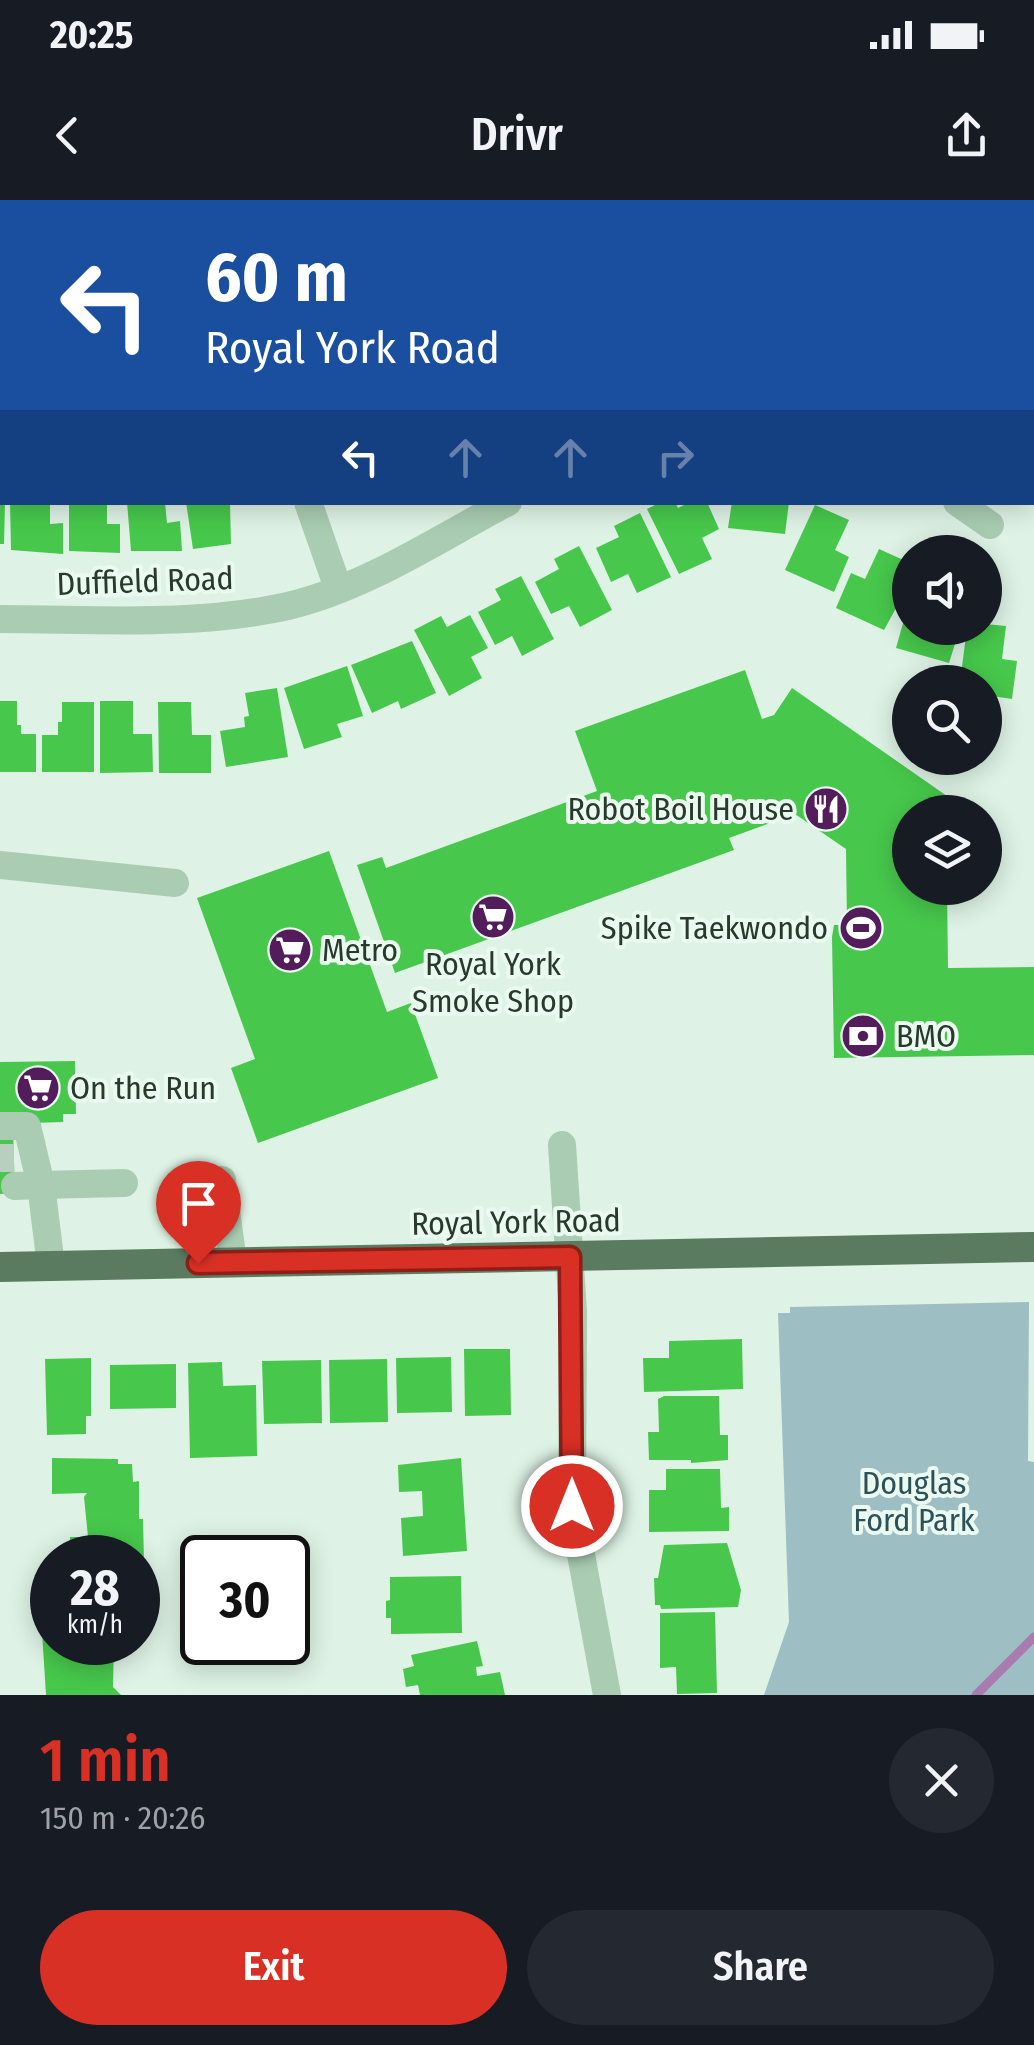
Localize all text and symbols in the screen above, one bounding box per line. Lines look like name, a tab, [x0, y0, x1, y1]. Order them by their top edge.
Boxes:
text: 20:25	[50, 12, 133, 58]
icon: back	[40, 108, 95, 163]
text: Drivr	[471, 108, 563, 162]
icon: share	[939, 108, 994, 163]
text: 60 m	[205, 236, 348, 320]
icon: left	[40, 240, 170, 370]
text: Royal York Road	[205, 321, 500, 375]
icon: left	[333, 430, 388, 485]
icon: ahead	[438, 430, 493, 485]
icon: ahead	[543, 430, 598, 485]
icon: right	[648, 430, 703, 485]
map controls	[892, 535, 1002, 905]
button: sound	[892, 535, 1002, 645]
street label: Duffield Road	[56, 559, 234, 603]
button: search	[892, 665, 1002, 775]
restaurant icon: Robot Boil House	[803, 786, 849, 832]
place label: Robot Boil House	[568, 790, 794, 828]
button: layers	[892, 795, 1002, 905]
supermarket icon: Royal York Smoke Shop	[470, 894, 516, 940]
sports icon: Spike Taekwondo	[838, 905, 884, 951]
place label: Spike Taekwondo	[601, 909, 828, 947]
supermarket icon: Metro	[267, 927, 313, 973]
place label: Metro	[322, 931, 398, 969]
place label: Royal York Smoke Shop	[412, 945, 574, 1020]
bank icon: BMO	[840, 1013, 886, 1059]
place label: BMO	[896, 1017, 956, 1055]
supermarket icon: On the Run	[15, 1065, 61, 1111]
place label: On the Run	[70, 1069, 216, 1107]
pin	[156, 1161, 241, 1264]
icon: arrive	[171, 1176, 226, 1231]
street label: Royal York Road	[411, 1201, 621, 1243]
position arrow	[520, 1454, 624, 1558]
park label: Douglas Ford Park	[853, 1464, 975, 1539]
speed limit sign: 30	[180, 1535, 310, 1665]
text: 28	[70, 1558, 120, 1618]
text: km/h	[67, 1610, 123, 1640]
text: 1 min	[40, 1725, 171, 1797]
button: close	[889, 1728, 994, 1833]
text: 150 m · 20:26	[40, 1799, 205, 1837]
button: Exit	[40, 1910, 507, 2025]
button: Share	[527, 1910, 994, 2025]

